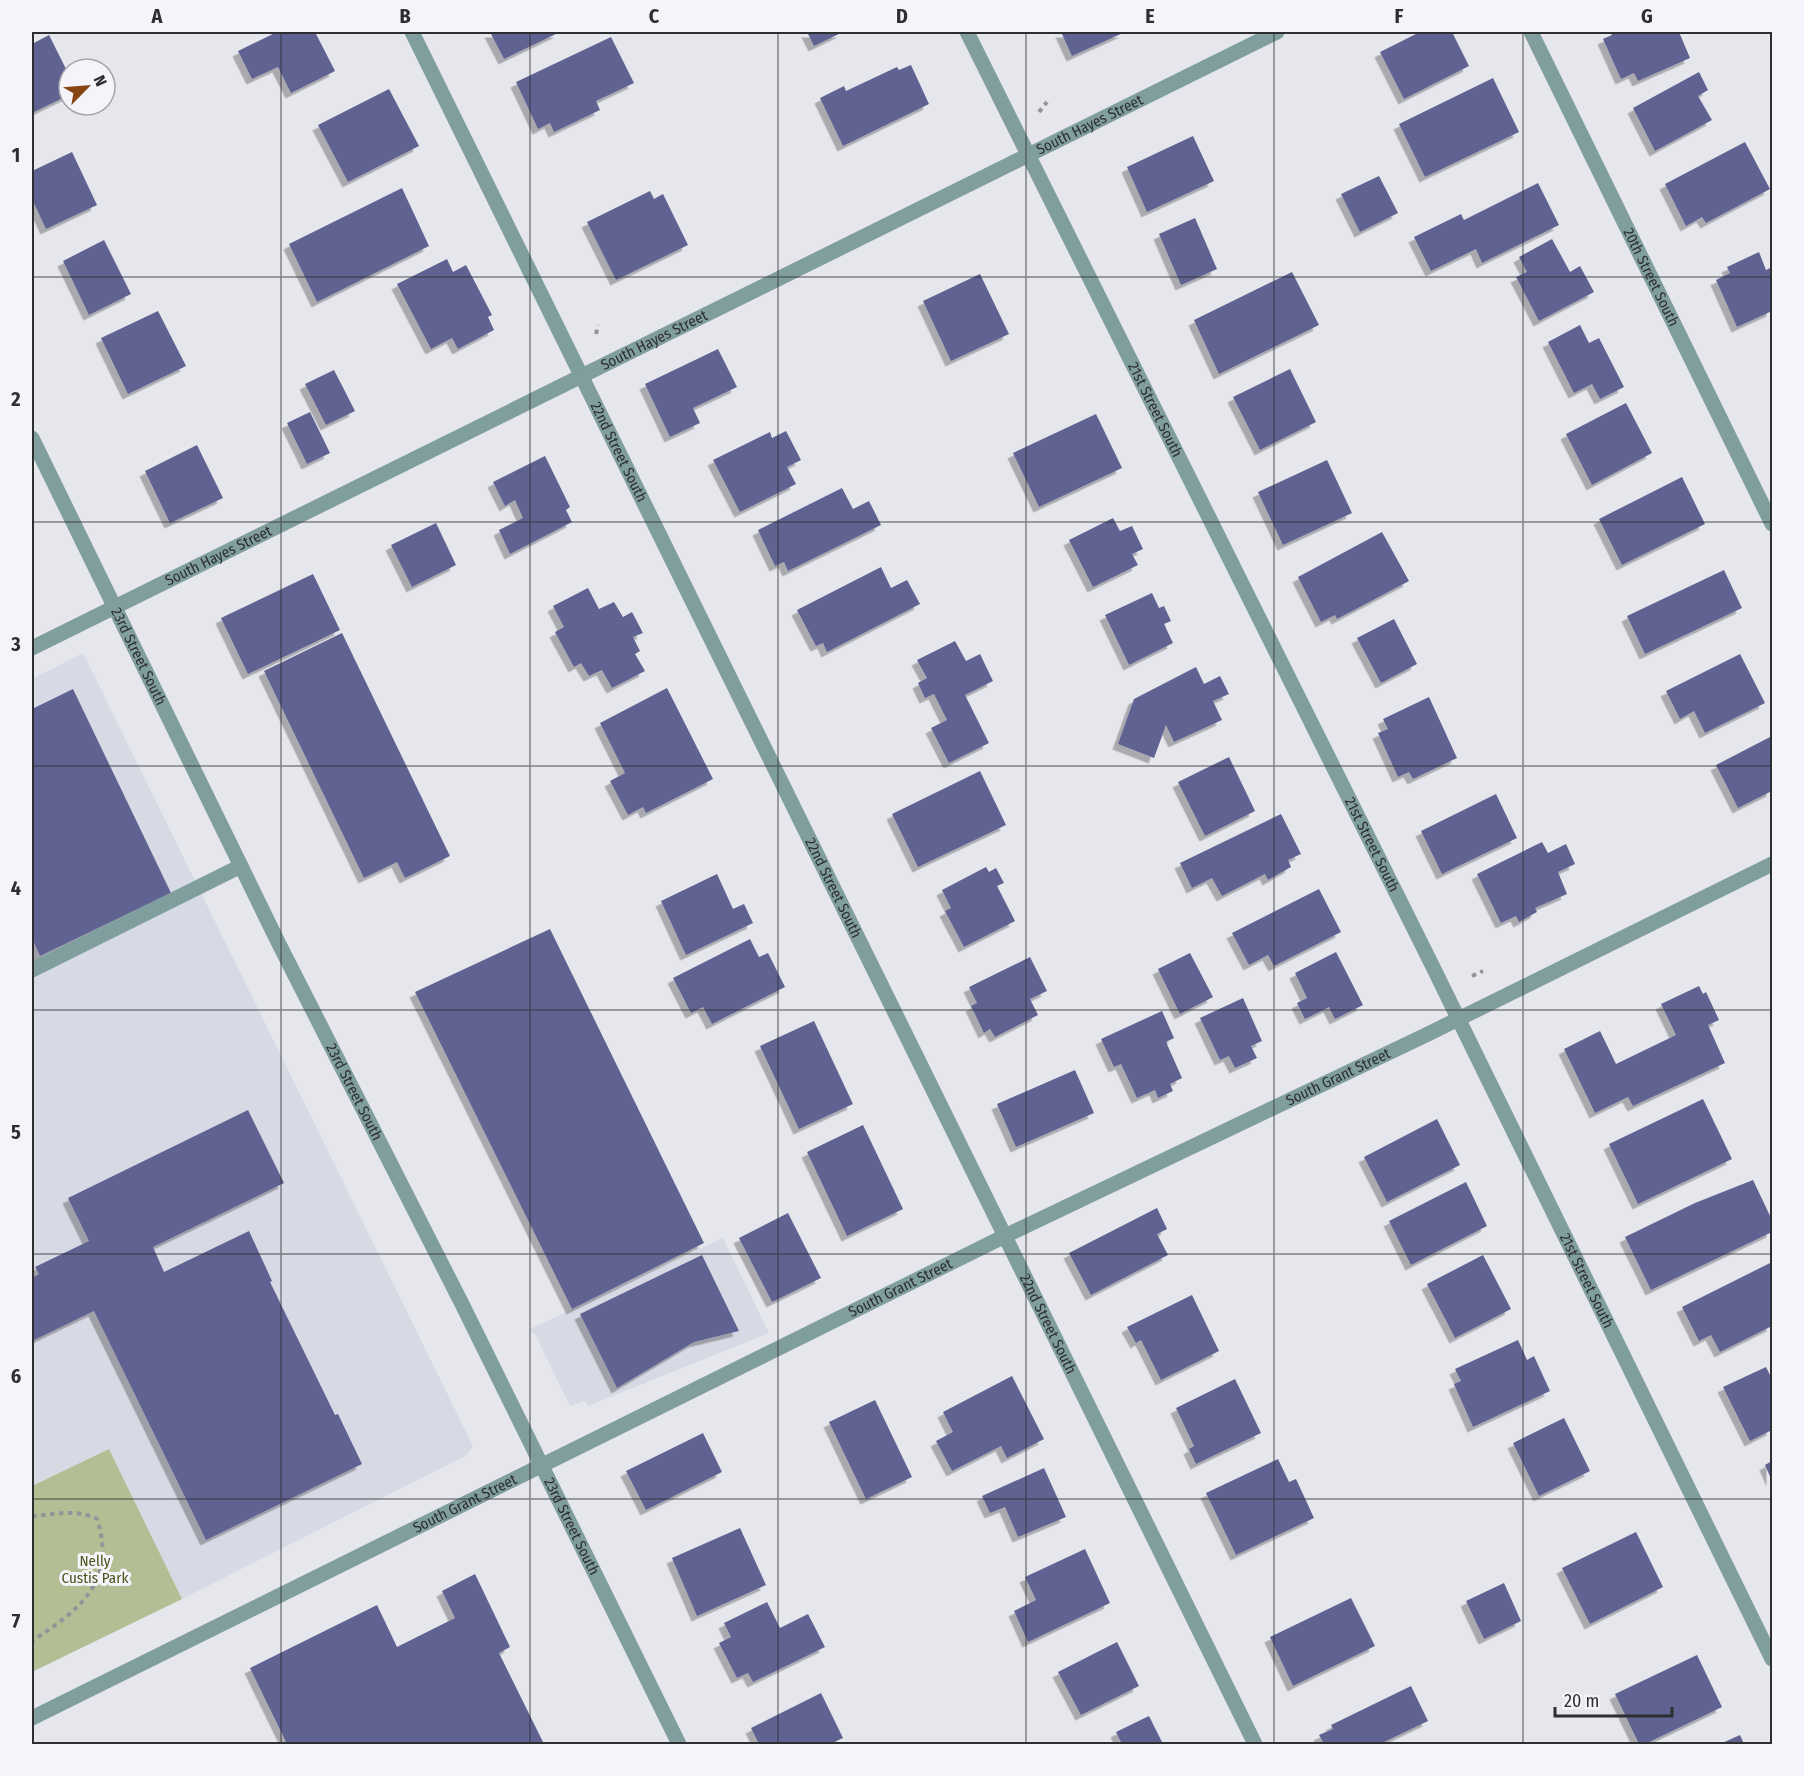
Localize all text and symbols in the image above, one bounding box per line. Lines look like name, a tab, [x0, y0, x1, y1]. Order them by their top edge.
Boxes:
text: A	[151, 4, 164, 28]
text: B	[399, 4, 411, 28]
text: C	[649, 4, 660, 28]
text: D	[896, 4, 908, 28]
text: E	[1145, 4, 1155, 28]
text: F	[1395, 4, 1404, 28]
text: G	[1641, 4, 1653, 28]
north arrow	[57, 57, 117, 117]
text: N	[90, 73, 111, 89]
street label: South Hayes Street	[1033, 91, 1146, 159]
text: 1	[12, 143, 20, 167]
street label: 20th Street South	[1619, 225, 1683, 329]
street label: South Hayes Street	[598, 306, 710, 374]
street label: 21st Street South	[1124, 359, 1186, 460]
text: 2	[10, 387, 21, 411]
street label: 22nd Street South	[587, 399, 651, 505]
street label: South Hayes Street	[162, 522, 275, 590]
street label: 23rd Street South	[107, 605, 170, 708]
text: 3	[10, 632, 21, 656]
street label: 21st Street South	[1341, 794, 1403, 895]
street label: 22nd Street South	[801, 835, 866, 941]
text: 4	[11, 876, 21, 900]
street label: 23rd Street South	[322, 1040, 386, 1143]
street label: South Grant Street	[1283, 1044, 1393, 1110]
text: 5	[11, 1120, 21, 1144]
street label: 21st Street South	[1556, 1230, 1618, 1331]
street label: South Grant Street	[845, 1255, 955, 1321]
street label: 22nd Street South	[1016, 1271, 1080, 1377]
text: 6	[11, 1364, 21, 1388]
street label: South Grant Street	[410, 1470, 520, 1537]
street label: 23rd Street South	[540, 1475, 603, 1578]
park label: Nelly Custis Park	[62, 1552, 128, 1587]
text: 7	[12, 1609, 21, 1633]
scale bar	[1555, 1680, 1672, 1718]
text: 20 m	[1564, 1690, 1599, 1712]

